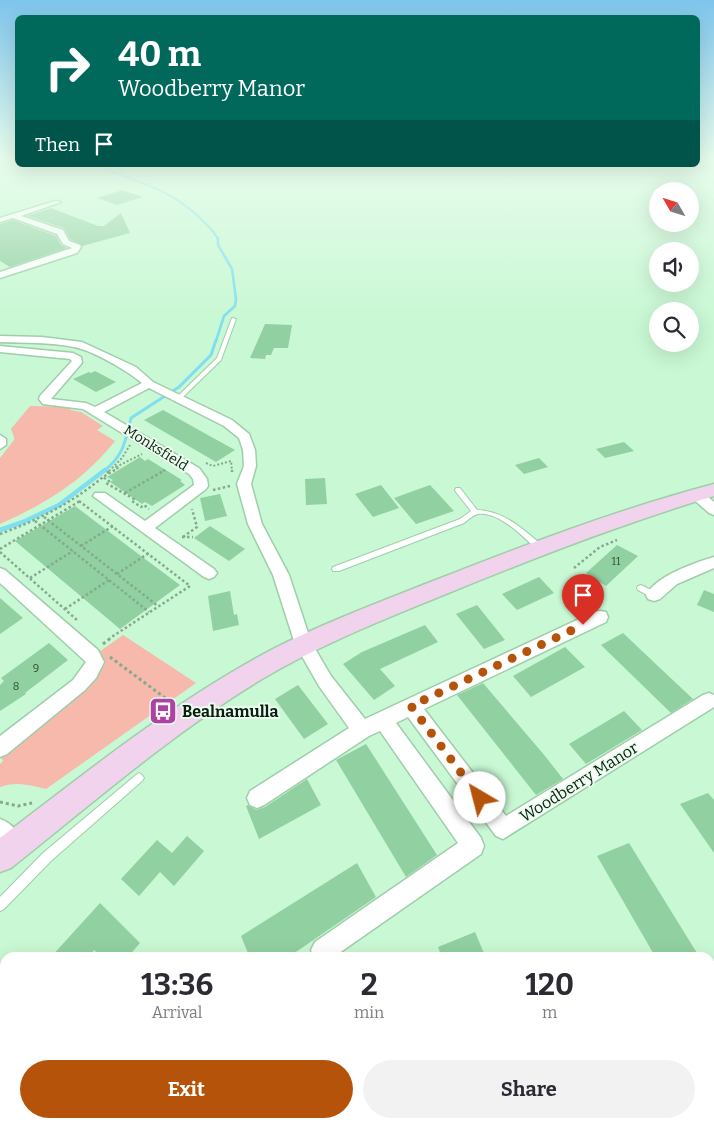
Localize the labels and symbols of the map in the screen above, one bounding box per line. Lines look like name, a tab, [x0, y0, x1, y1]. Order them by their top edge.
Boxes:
north arrow	[649, 182, 699, 232]
street label: Monksfield	[121, 422, 191, 474]
house number: 11	[612, 555, 621, 568]
pin	[562, 574, 604, 625]
house number: 9	[33, 662, 39, 675]
house number: 8	[13, 680, 19, 693]
bus stop icon: Bealnamulla	[148, 696, 178, 726]
place label: Bealnamulla	[182, 702, 278, 721]
street label: Woodberry Manor	[516, 738, 642, 826]
position arrow	[453, 771, 505, 823]

